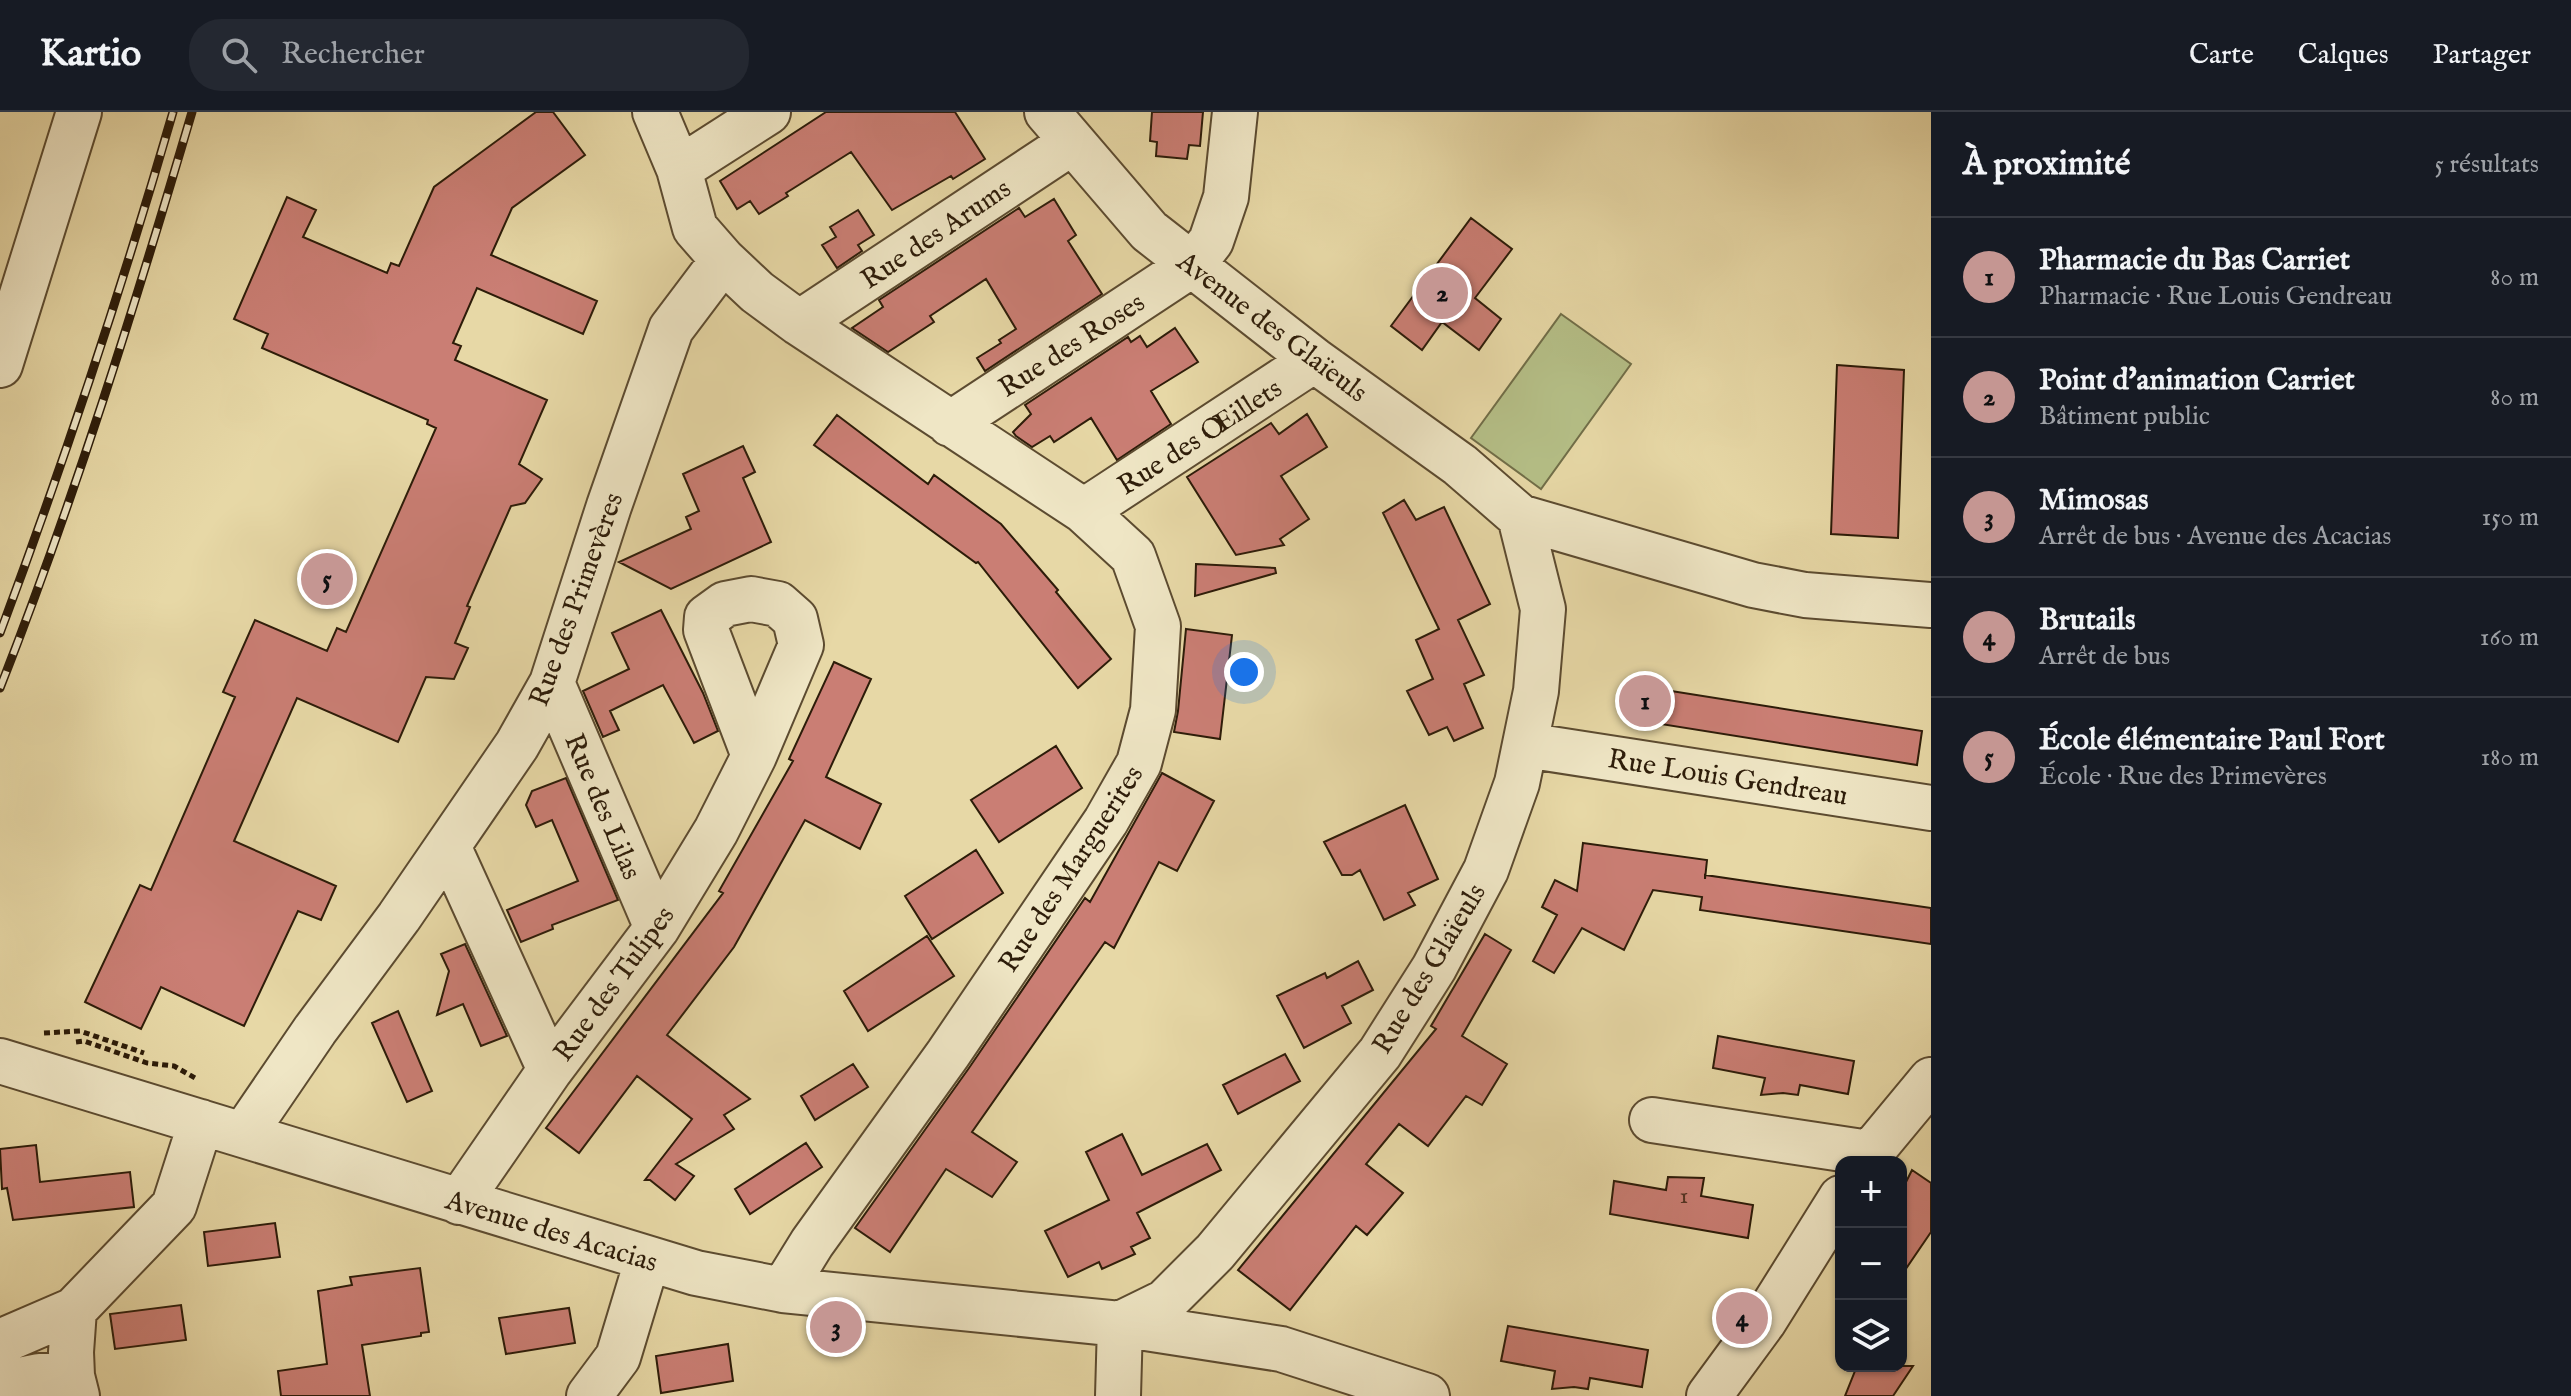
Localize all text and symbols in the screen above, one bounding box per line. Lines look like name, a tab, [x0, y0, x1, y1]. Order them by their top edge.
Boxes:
search box	[189, 19, 749, 91]
text: Kartio	[40, 31, 141, 79]
icon: search	[217, 33, 261, 77]
text: Rechercher	[281, 36, 425, 74]
text: Carte	[2189, 38, 2254, 73]
text: Calques	[2298, 38, 2389, 73]
text: Partager	[2433, 38, 2531, 73]
text: À proximité	[1963, 143, 2130, 186]
text: 5 résultats	[2434, 148, 2539, 181]
street label: Rue des Arums	[855, 172, 1018, 298]
text: Pharmacie du Bas Carriet	[2039, 242, 2350, 280]
street label: Avenue des Glaïeuls	[1168, 244, 1374, 411]
text: 1	[1984, 261, 1994, 294]
text: 80 m	[2490, 261, 2539, 294]
pin: 2	[1416, 263, 1468, 323]
text: Pharmacie · Rue Louis Gendreau	[2039, 280, 2392, 313]
street label: Rue des Roses	[993, 286, 1152, 406]
text: Point d'animation Carriet	[2039, 362, 2355, 400]
street label: Rue des Œillets	[1112, 372, 1289, 504]
text: 2	[1983, 381, 1995, 414]
text: 80 m	[2490, 381, 2539, 414]
text: Bâtiment public	[2039, 400, 2210, 433]
text: Mimosas	[2039, 482, 2149, 520]
street label: Rue des Primevères	[522, 488, 632, 711]
text: 3	[1984, 501, 1994, 534]
text: 150 m	[2481, 501, 2539, 534]
text: Arrêt de bus · Avenue des Acacias	[2039, 520, 2391, 553]
pin: 5	[301, 549, 353, 609]
text: Brutails	[2039, 602, 2135, 640]
text: 4	[1983, 621, 1995, 654]
text: 160 m	[2480, 621, 2539, 654]
text: Arrêt de bus	[2039, 640, 2170, 673]
your location	[1224, 652, 1264, 692]
pin: 1	[1619, 671, 1671, 731]
text: École élémentaire Paul Fort	[2039, 722, 2385, 760]
street label: Rue des Lilas	[555, 729, 648, 885]
text: 5	[1984, 741, 1994, 774]
text: 180 m	[2481, 741, 2539, 774]
street label: Rue Louis Gendreau	[1605, 742, 1850, 815]
street label: Rue des Marguerites	[992, 759, 1152, 979]
text: École · Rue des Primevères	[2039, 760, 2327, 793]
street label: Rue des Glaïeuls	[1366, 878, 1495, 1061]
street label: Rue des Tulipes	[547, 900, 683, 1069]
map controls	[1835, 1156, 1907, 1372]
button: +	[1835, 1156, 1907, 1228]
house number: 1	[1680, 1181, 1688, 1212]
street label: Avenue des Acacias	[440, 1183, 662, 1281]
button: −	[1835, 1228, 1907, 1300]
pin: 4	[1716, 1288, 1768, 1348]
pin: 3	[810, 1297, 862, 1357]
button: layers	[1835, 1300, 1907, 1372]

